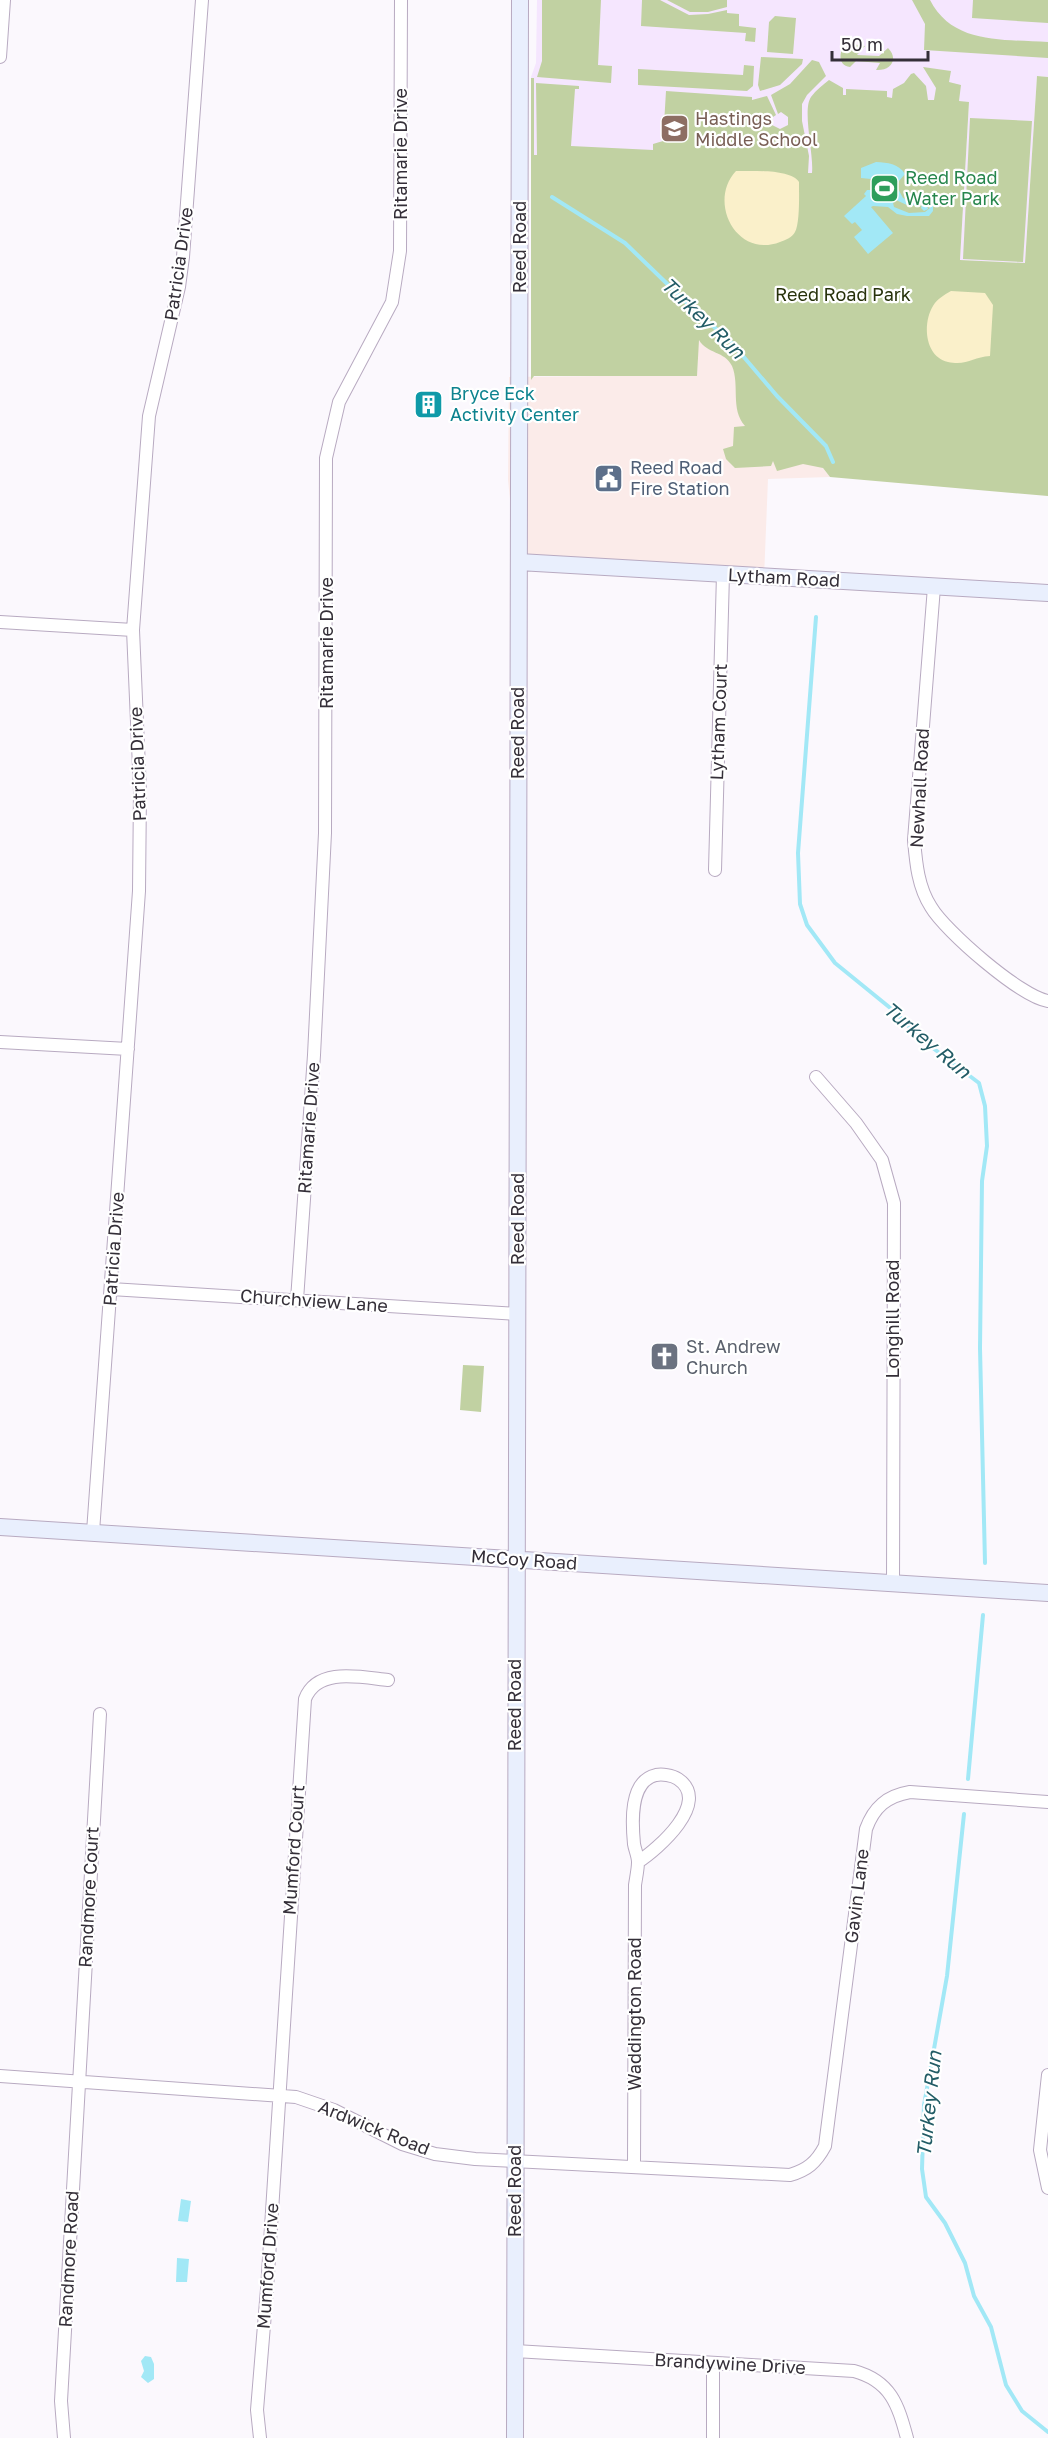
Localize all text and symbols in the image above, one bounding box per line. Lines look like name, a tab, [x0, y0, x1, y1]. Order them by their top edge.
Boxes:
scale bar	[832, 24, 928, 62]
text: 50 m	[841, 33, 883, 55]
street label: Ritamarie Drive	[389, 88, 411, 220]
place label: Hastings Middle School	[695, 107, 818, 150]
school or university icon: Hastings Middle School	[658, 113, 690, 145]
place label: Reed Road Water Park	[905, 166, 1000, 209]
sports icon: Reed Road Water Park	[868, 172, 900, 204]
street label: Reed Road	[508, 201, 530, 293]
street label: Patricia Drive	[159, 206, 197, 322]
water label: Turkey Run	[656, 272, 751, 364]
park label: Reed Road Park	[775, 283, 911, 305]
place label: Bryce Eck Activity Center	[450, 382, 579, 425]
building icon: Bryce Eck Activity Center	[413, 388, 445, 420]
place label: Reed Road Fire Station	[630, 456, 730, 499]
public building icon: Reed Road Fire Station	[593, 462, 625, 494]
street label: Lytham Road	[727, 563, 841, 591]
street label: Ritamarie Drive	[315, 577, 337, 709]
street label: Lytham Court	[705, 663, 731, 781]
street label: Reed Road	[506, 687, 528, 779]
street label: Patricia Drive	[124, 706, 150, 822]
street label: Newhall Road	[905, 728, 933, 848]
water label: Turkey Run	[879, 996, 977, 1084]
street label: Ritamarie Drive	[292, 1061, 324, 1194]
street label: Reed Road	[506, 1173, 528, 1265]
street label: Patricia Drive	[98, 1191, 128, 1307]
street label: Longhill Road	[881, 1259, 903, 1379]
street label: Churchview Lane	[240, 1284, 389, 1316]
place label: St. Andrew Church	[686, 1335, 781, 1378]
church icon: St. Andrew Church	[649, 1341, 681, 1373]
street label: McCoy Road	[470, 1544, 578, 1574]
street label: Reed Road	[503, 1659, 525, 1751]
street label: Mumford Court	[277, 1784, 309, 1916]
street label: Randmore Court	[73, 1826, 103, 1968]
street label: Gavin Lane	[839, 1847, 873, 1944]
street label: Waddington Road	[623, 1937, 645, 2091]
water label: Turkey Run	[911, 2049, 947, 2158]
street label: Ardwick Road	[316, 2095, 433, 2159]
street label: Reed Road	[503, 2145, 525, 2237]
street label: Randmore Road	[53, 2190, 83, 2328]
street label: Mumford Drive	[252, 2202, 282, 2330]
street label: Brandywine Drive	[654, 2348, 806, 2378]

